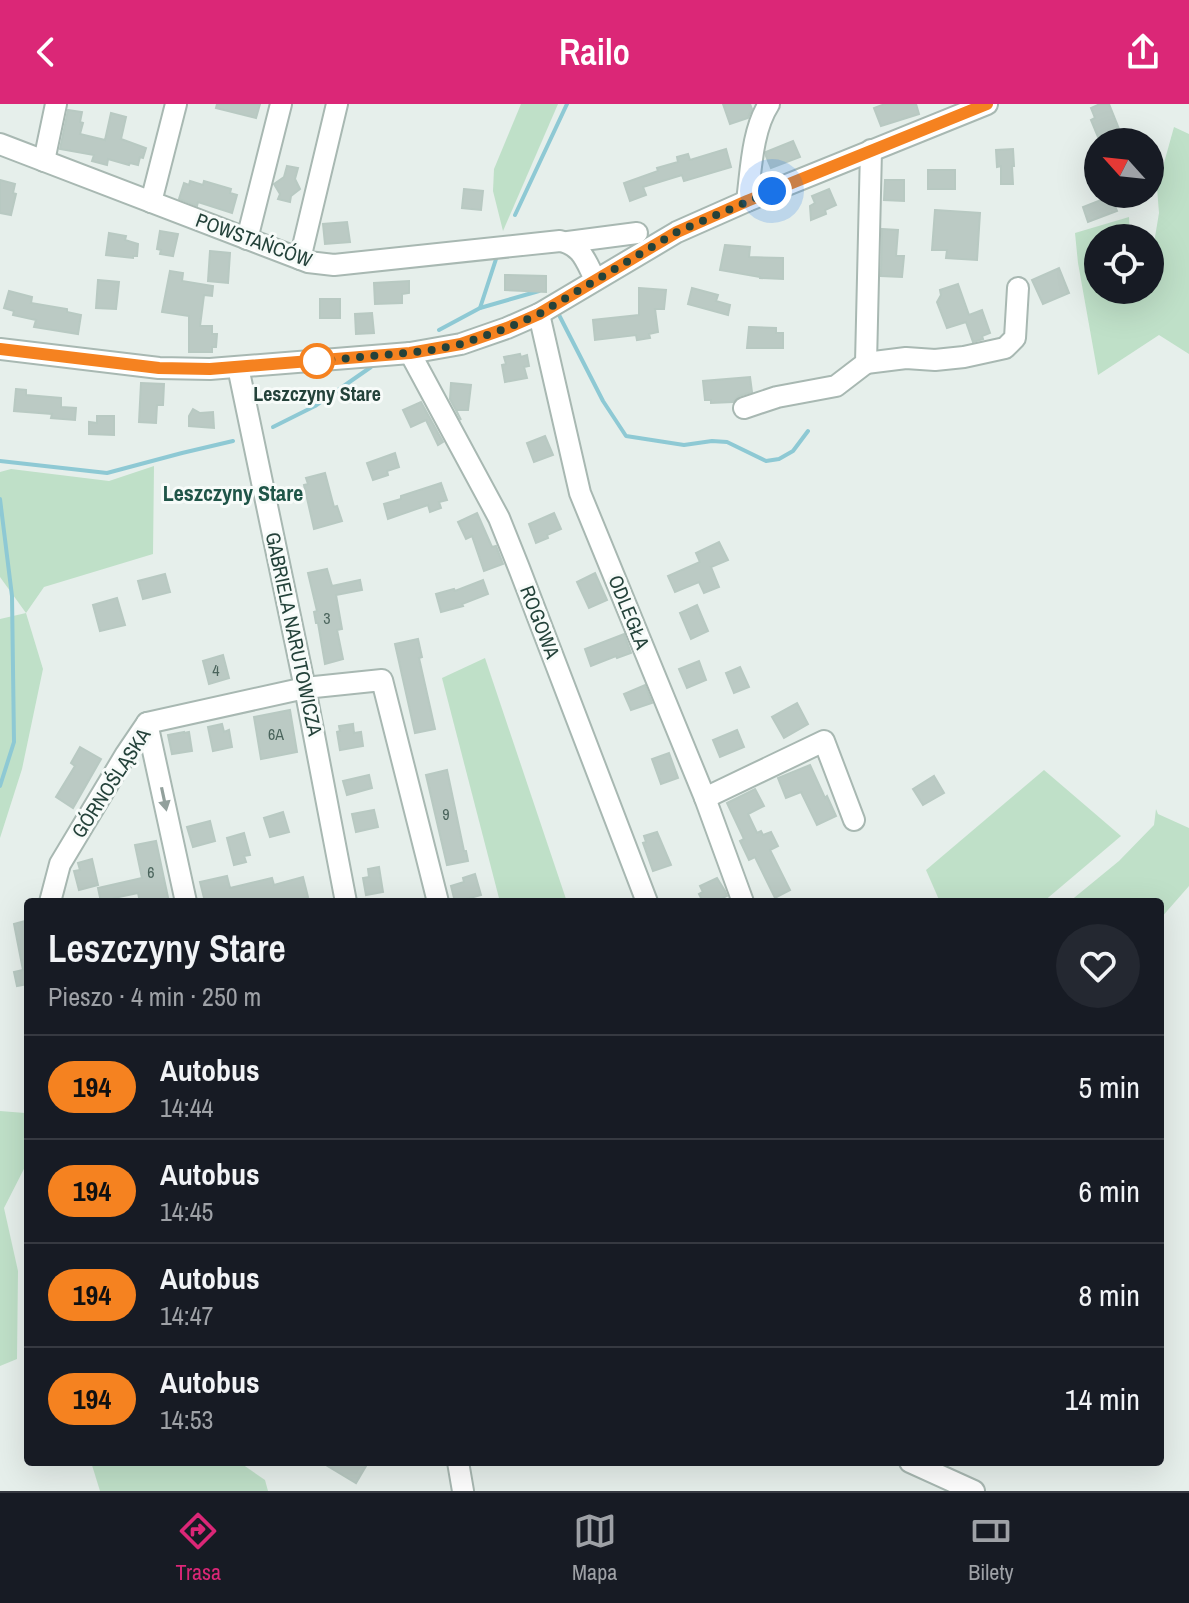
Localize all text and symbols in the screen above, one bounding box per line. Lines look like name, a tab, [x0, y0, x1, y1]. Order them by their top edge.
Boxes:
text: Railo	[559, 28, 630, 76]
icon: back	[24, 30, 68, 74]
icon: share	[1121, 30, 1165, 74]
north arrow	[1084, 128, 1164, 208]
map controls	[1084, 128, 1164, 304]
your location	[752, 171, 792, 211]
street label: POWSTAŃCÓW	[192, 206, 316, 273]
button: locate	[1084, 224, 1164, 304]
marker: Leszczyny Stare	[300, 344, 334, 378]
place label: Leszczyny Stare	[253, 380, 381, 407]
district label: Leszczyny Stare	[163, 478, 303, 508]
street label: GABRIELA NARUTOWICZA	[260, 530, 329, 738]
street label: ODLEGŁA	[602, 571, 657, 653]
street label: ROGOWA	[514, 582, 567, 662]
house number: 3	[323, 607, 331, 629]
house number: 4	[212, 659, 220, 681]
street label: GÓRNOŚLĄSKA	[65, 723, 156, 843]
house number: 6A	[268, 723, 284, 745]
one-way arrow	[158, 787, 171, 812]
house number: 9	[442, 803, 450, 825]
house number: 6	[147, 861, 155, 883]
text: Leszczyny Stare	[48, 923, 286, 974]
button: heart	[1056, 924, 1140, 1008]
text: Pieszo · 4 min · 250 m	[48, 979, 261, 1014]
text: Autobus	[160, 1050, 260, 1090]
text: 5 min	[1078, 1067, 1140, 1107]
text: 194	[73, 1068, 111, 1106]
text: 14:44	[160, 1090, 213, 1125]
text: Autobus	[160, 1154, 260, 1194]
text: 6 min	[1078, 1171, 1140, 1211]
text: 194	[73, 1172, 111, 1210]
text: 14:45	[160, 1194, 213, 1229]
text: Autobus	[160, 1258, 260, 1298]
text: 8 min	[1078, 1275, 1140, 1315]
text: 194	[73, 1276, 111, 1314]
text: 14:47	[160, 1298, 213, 1333]
text: Autobus	[160, 1362, 260, 1402]
text: 14 min	[1065, 1379, 1140, 1419]
text: 194	[73, 1380, 111, 1418]
text: 14:53	[160, 1402, 213, 1437]
tab: Trasa	[176, 1509, 221, 1587]
tab: Mapa	[572, 1509, 617, 1587]
tab: Bilety	[968, 1509, 1013, 1587]

